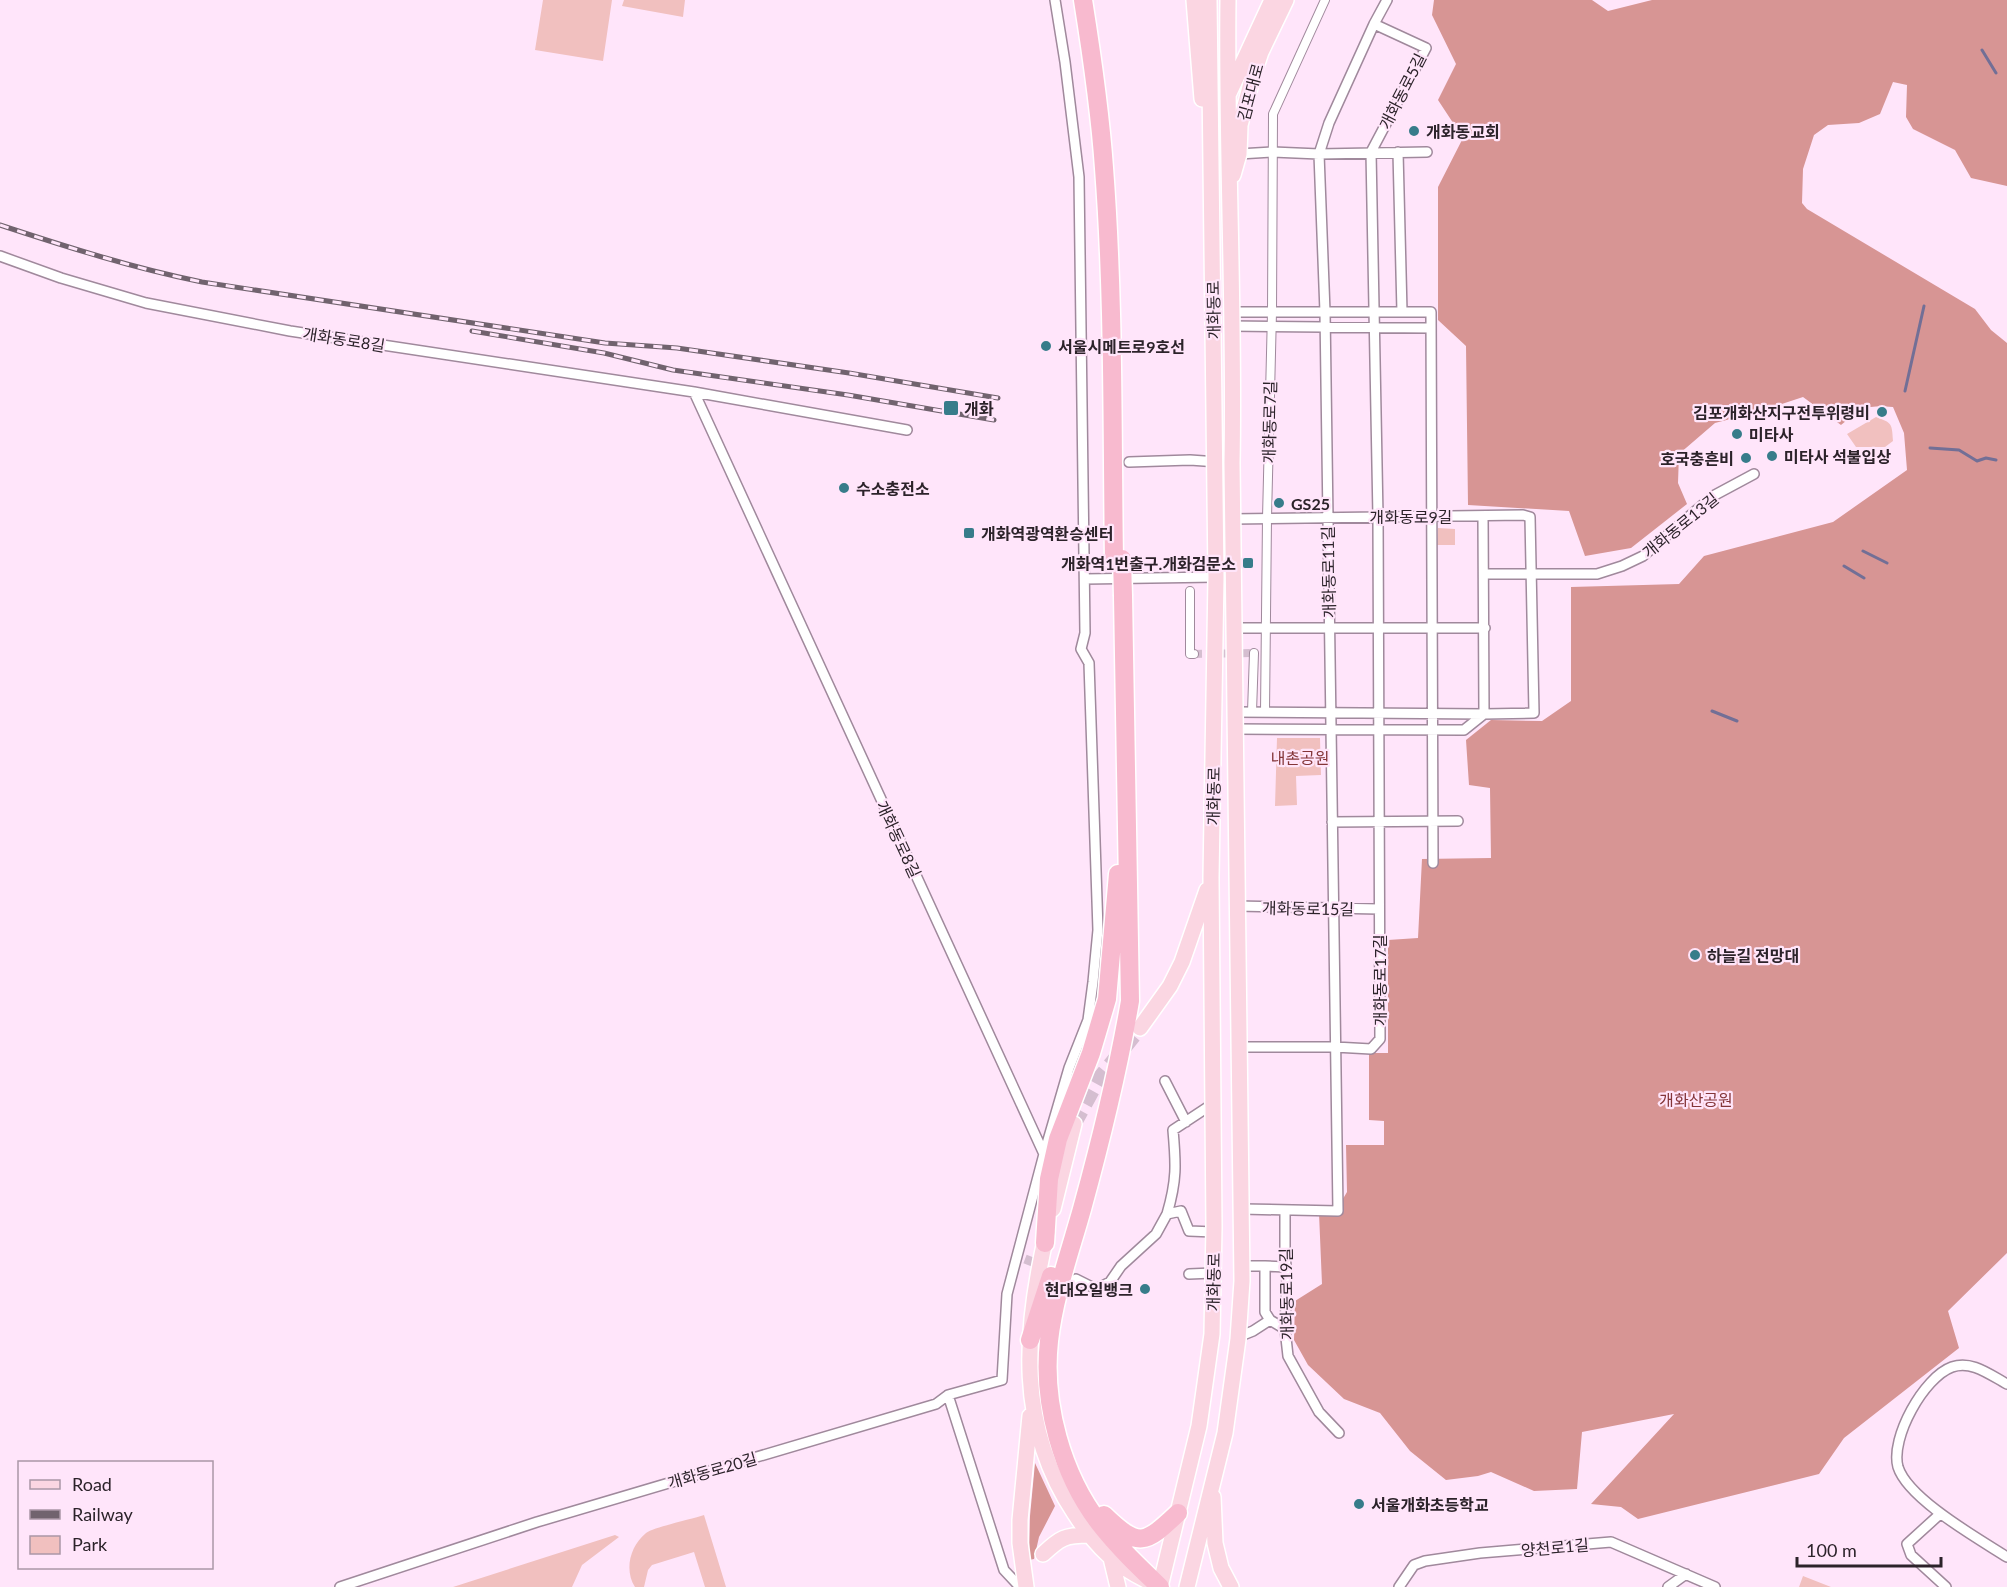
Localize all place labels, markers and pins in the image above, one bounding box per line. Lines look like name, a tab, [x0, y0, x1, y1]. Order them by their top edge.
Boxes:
place label: 개화동교회	[1426, 122, 1500, 141]
marker: 개화동교회	[1407, 124, 1421, 138]
place label: 서울시메트로9호선	[1058, 337, 1185, 356]
marker: 서울시메트로9호선	[1039, 339, 1053, 353]
marker: 개화	[942, 399, 960, 417]
place label: 개화	[964, 399, 994, 418]
place label: 김포개화산지구전투위령비	[1693, 403, 1870, 422]
marker: 김포개화산지구전투위령비	[1875, 405, 1889, 419]
place label: 미타사	[1749, 425, 1793, 444]
marker: 미타사	[1730, 427, 1744, 441]
place label: 미타사 석불입상	[1784, 447, 1891, 466]
place label: 호국충흔비	[1660, 449, 1734, 468]
marker: 미타사 석불입상	[1765, 449, 1779, 463]
marker: 호국충흔비	[1739, 451, 1753, 465]
place label: 수소충전소	[856, 479, 930, 498]
marker: 수소충전소	[837, 481, 851, 495]
place label: GS25	[1291, 494, 1330, 513]
marker: GS25	[1272, 496, 1286, 510]
place label: 개화역광역환승센터	[981, 524, 1113, 543]
marker: 개화역광역환승센터	[962, 526, 976, 540]
place label: 개화역1번출구.개화검문소	[1061, 554, 1236, 573]
marker: 개화역1번출구.개화검문소	[1241, 556, 1255, 570]
place label: 하늘길 전망대	[1707, 946, 1799, 965]
marker: 하늘길 전망대	[1688, 948, 1702, 962]
place label: 현대오일뱅크	[1045, 1280, 1133, 1299]
marker: 현대오일뱅크	[1138, 1282, 1152, 1296]
place label: 서울개화초등학교	[1371, 1495, 1489, 1514]
marker: 서울개화초등학교	[1352, 1497, 1366, 1511]

